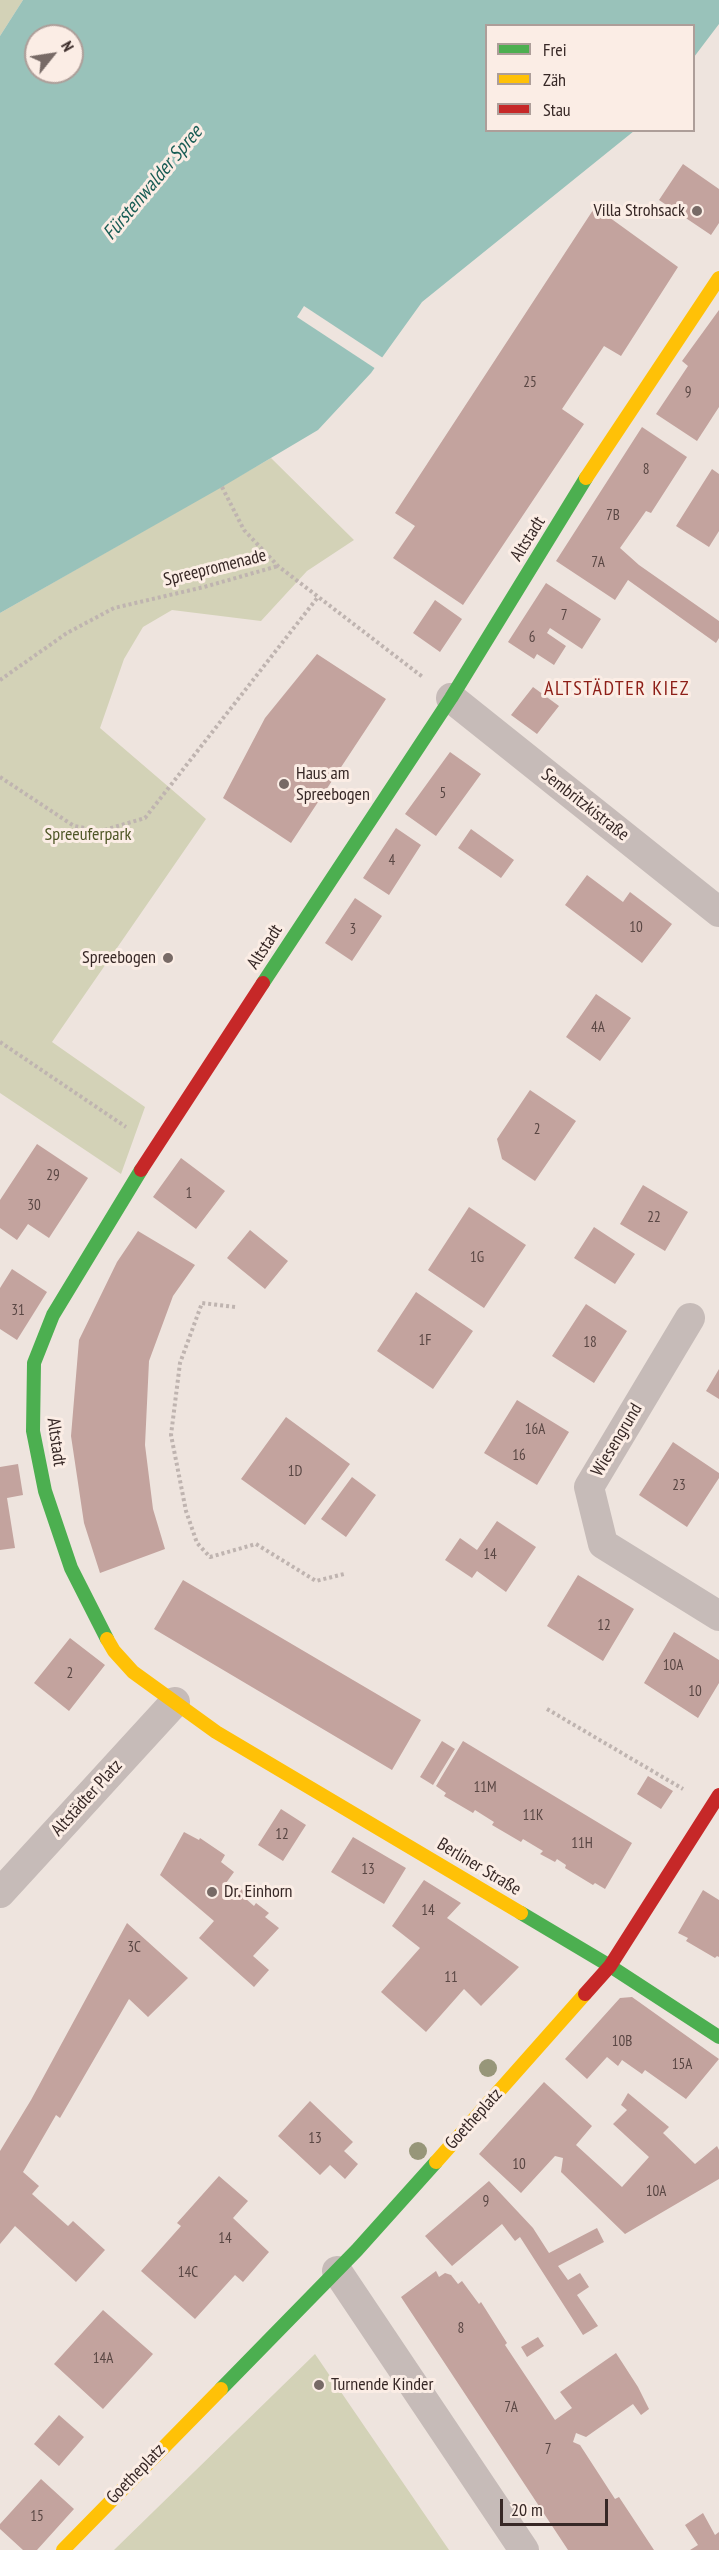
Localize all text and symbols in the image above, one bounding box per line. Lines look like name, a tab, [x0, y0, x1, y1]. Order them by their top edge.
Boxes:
north arrow	[24, 24, 84, 84]
legend	[485, 24, 695, 132]
text: N	[57, 37, 79, 55]
text: Frei	[543, 38, 567, 61]
text: Zäh	[543, 68, 566, 91]
text: Stau	[543, 98, 571, 121]
water label: Fürstenwalder Spree	[98, 121, 208, 245]
place label: Villa Strohsack	[593, 200, 685, 222]
marker: Villa Strohsack	[690, 204, 704, 218]
house number: 25	[523, 374, 537, 392]
house number: 9	[685, 384, 691, 402]
house number: 8	[643, 461, 649, 479]
house number: 7B	[606, 507, 620, 525]
street label: Altstadt	[506, 513, 550, 565]
street label: Spreepromenade	[161, 545, 269, 591]
house number: 7A	[591, 554, 605, 572]
house number: 7	[561, 607, 567, 625]
house number: 6	[529, 629, 535, 647]
district label: ALTSTÄDTER KIEZ	[544, 677, 690, 701]
place label: Haus am Spreebogen	[296, 763, 370, 806]
street label: Sembritzkistraße	[537, 764, 633, 846]
marker: Haus am Spreebogen	[277, 777, 291, 791]
house number: 5	[440, 785, 446, 803]
park label: Spreeuferpark	[45, 824, 131, 846]
house number: 4	[389, 852, 395, 870]
house number: 10	[629, 919, 643, 937]
street label: Altstadt	[243, 921, 287, 973]
house number: 3	[350, 921, 356, 939]
place label: Spreebogen	[82, 947, 156, 969]
marker: Spreebogen	[161, 951, 175, 965]
house number: 4A	[591, 1019, 605, 1037]
house number: 2	[534, 1121, 540, 1139]
house number: 29	[46, 1167, 60, 1185]
house number: 1	[186, 1185, 192, 1203]
house number: 30	[27, 1197, 41, 1215]
house number: 22	[647, 1209, 661, 1227]
house number: 1G	[470, 1249, 484, 1267]
house number: 31	[11, 1302, 25, 1320]
house number: 1F	[419, 1332, 431, 1350]
house number: 18	[583, 1334, 597, 1352]
street label: Wiesengrund	[587, 1400, 647, 1480]
street label: Altstadt	[42, 1416, 70, 1468]
house number: 16A	[525, 1421, 545, 1439]
house number: 16	[512, 1447, 526, 1465]
house number: 1D	[288, 1463, 302, 1481]
house number: 23	[672, 1477, 686, 1495]
house number: 14	[483, 1546, 497, 1564]
house number: 12	[597, 1617, 611, 1635]
house number: 10A	[663, 1657, 683, 1675]
house number: 2	[67, 1665, 73, 1683]
house number: 10	[688, 1683, 702, 1701]
street label: Altstädter Platz	[47, 1755, 127, 1841]
house number: 11M	[473, 1779, 497, 1797]
house number: 11K	[523, 1807, 543, 1825]
house number: 12	[275, 1826, 289, 1844]
street label: Berliner Straße	[433, 1834, 525, 1900]
house number: 11H	[571, 1835, 593, 1853]
house number: 13	[361, 1861, 375, 1879]
place label: Dr. Einhorn	[224, 1881, 293, 1903]
marker: Dr. Einhorn	[205, 1885, 219, 1899]
house number: 14	[421, 1902, 435, 1920]
house number: 3C	[127, 1939, 141, 1957]
house number: 11	[444, 1969, 458, 1987]
house number: 10B	[612, 2033, 632, 2051]
house number: 15A	[672, 2056, 692, 2074]
street label: Goetheplatz	[441, 2084, 507, 2154]
house number: 13	[308, 2130, 322, 2148]
house number: 10	[512, 2156, 526, 2174]
house number: 10A	[646, 2183, 666, 2201]
house number: 9	[483, 2193, 489, 2211]
house number: 14	[218, 2230, 232, 2248]
house number: 14C	[178, 2264, 198, 2282]
house number: 8	[458, 2320, 464, 2338]
house number: 14A	[93, 2350, 113, 2368]
place label: Turnende Kinder	[331, 2374, 433, 2396]
marker: Turnende Kinder	[312, 2378, 326, 2392]
house number: 7A	[504, 2399, 518, 2417]
street label: Goetheplatz	[102, 2440, 170, 2508]
house number: 7	[545, 2441, 551, 2459]
scale bar	[503, 2487, 611, 2525]
text: 20 m	[511, 2498, 543, 2521]
house number: 15	[30, 2508, 44, 2526]

